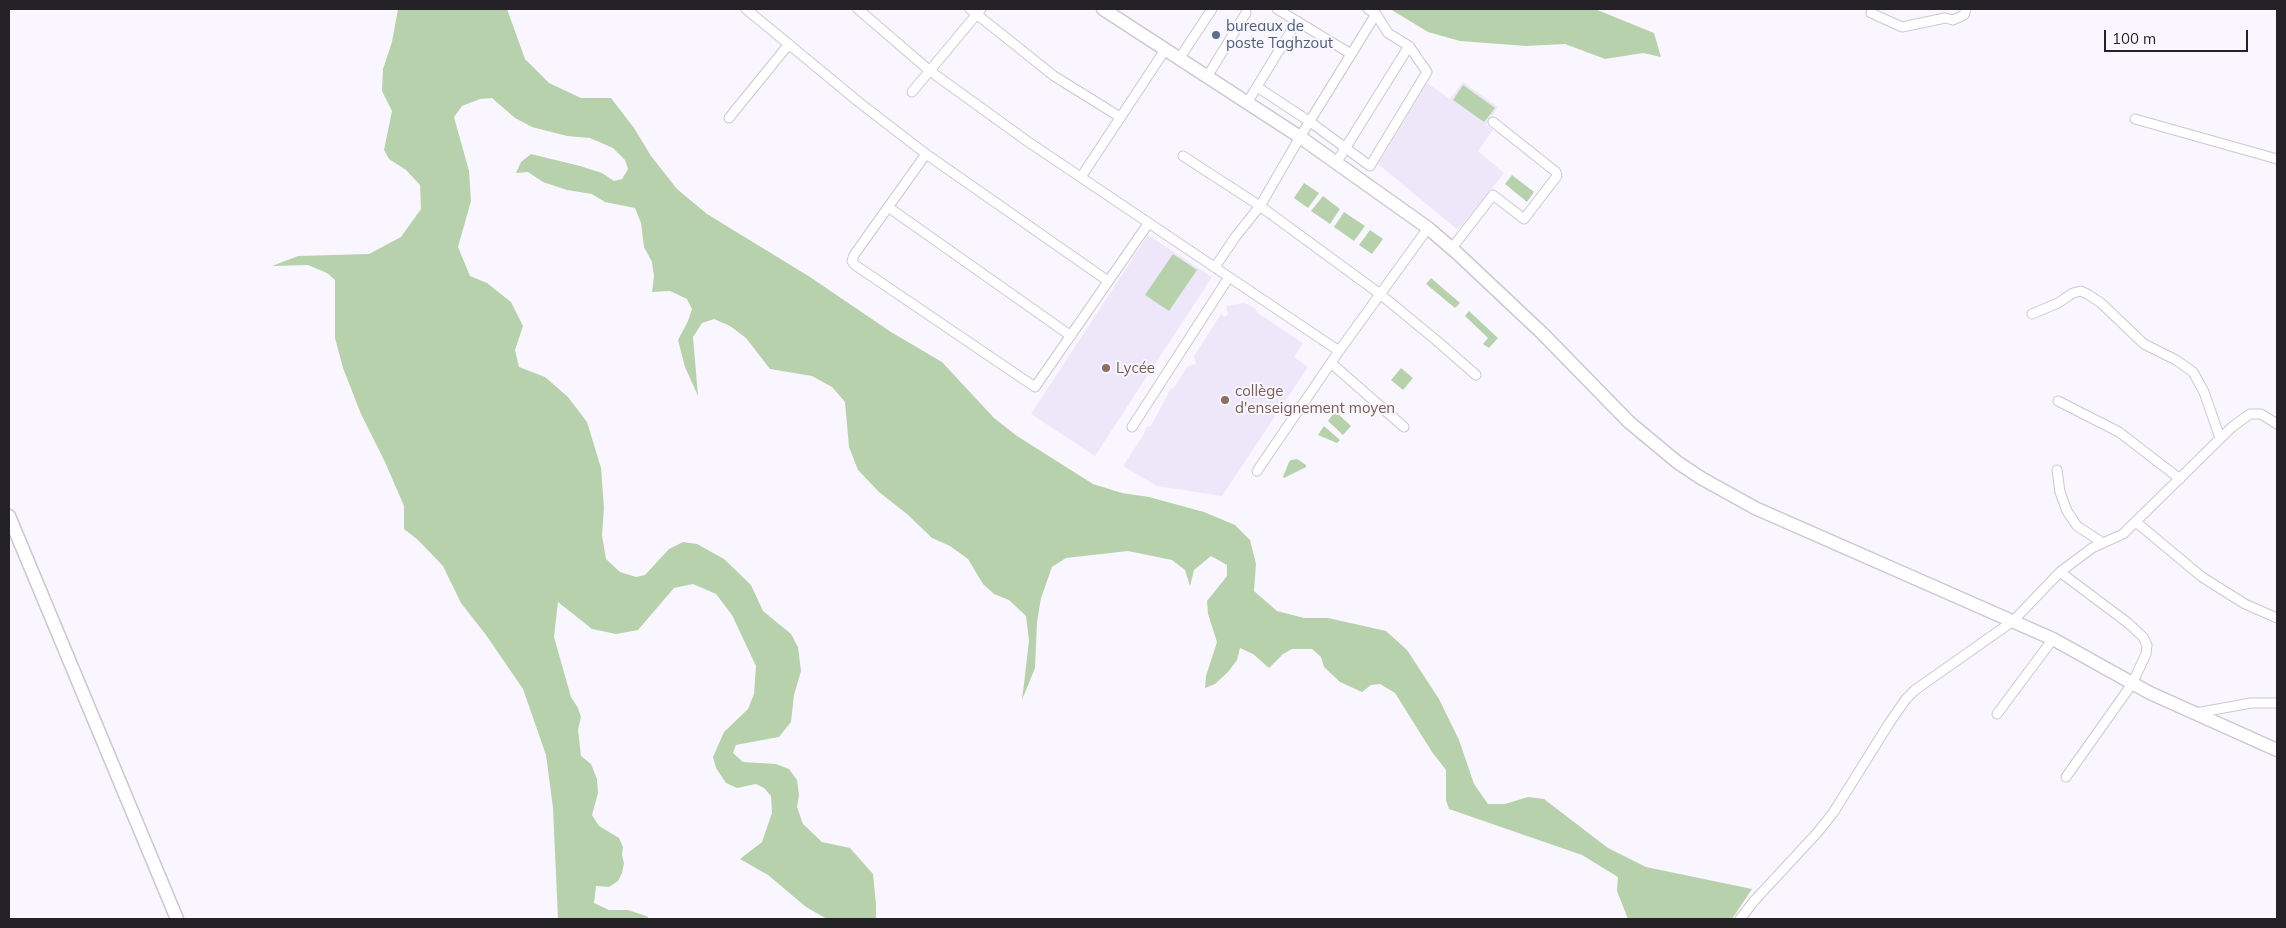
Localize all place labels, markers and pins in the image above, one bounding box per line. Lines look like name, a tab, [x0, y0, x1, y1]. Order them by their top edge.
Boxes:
place label: bureaux de poste Taghzout	[1226, 17, 1333, 52]
marker: bureaux de poste Taghzout	[1210, 29, 1222, 41]
place label: Lycée	[1116, 359, 1155, 377]
marker: Lycée	[1100, 362, 1112, 374]
place label: collège d'enseignement moyen	[1235, 382, 1395, 417]
marker: collège d'enseignement moyen	[1219, 394, 1231, 406]

